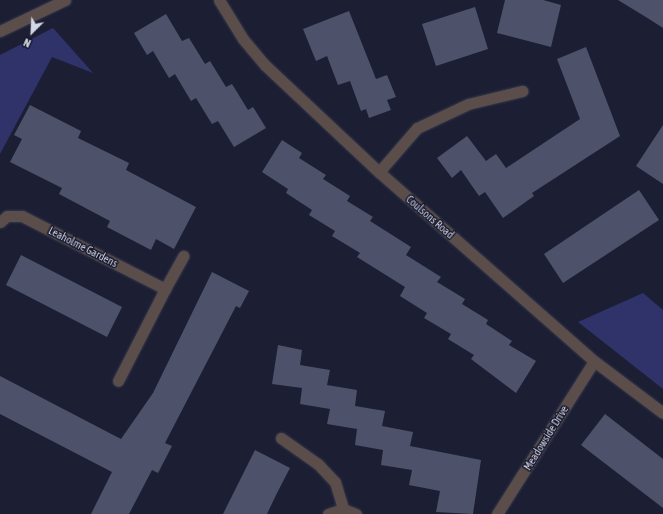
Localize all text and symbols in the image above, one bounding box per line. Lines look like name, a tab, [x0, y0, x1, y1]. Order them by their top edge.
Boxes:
north arrow	[12, 12, 52, 52]
text: N	[22, 36, 33, 50]
street label: Coulsons Road	[403, 193, 457, 241]
street label: Leaholme Gardens	[46, 224, 120, 270]
street label: Meadowside Drive	[521, 403, 571, 473]

